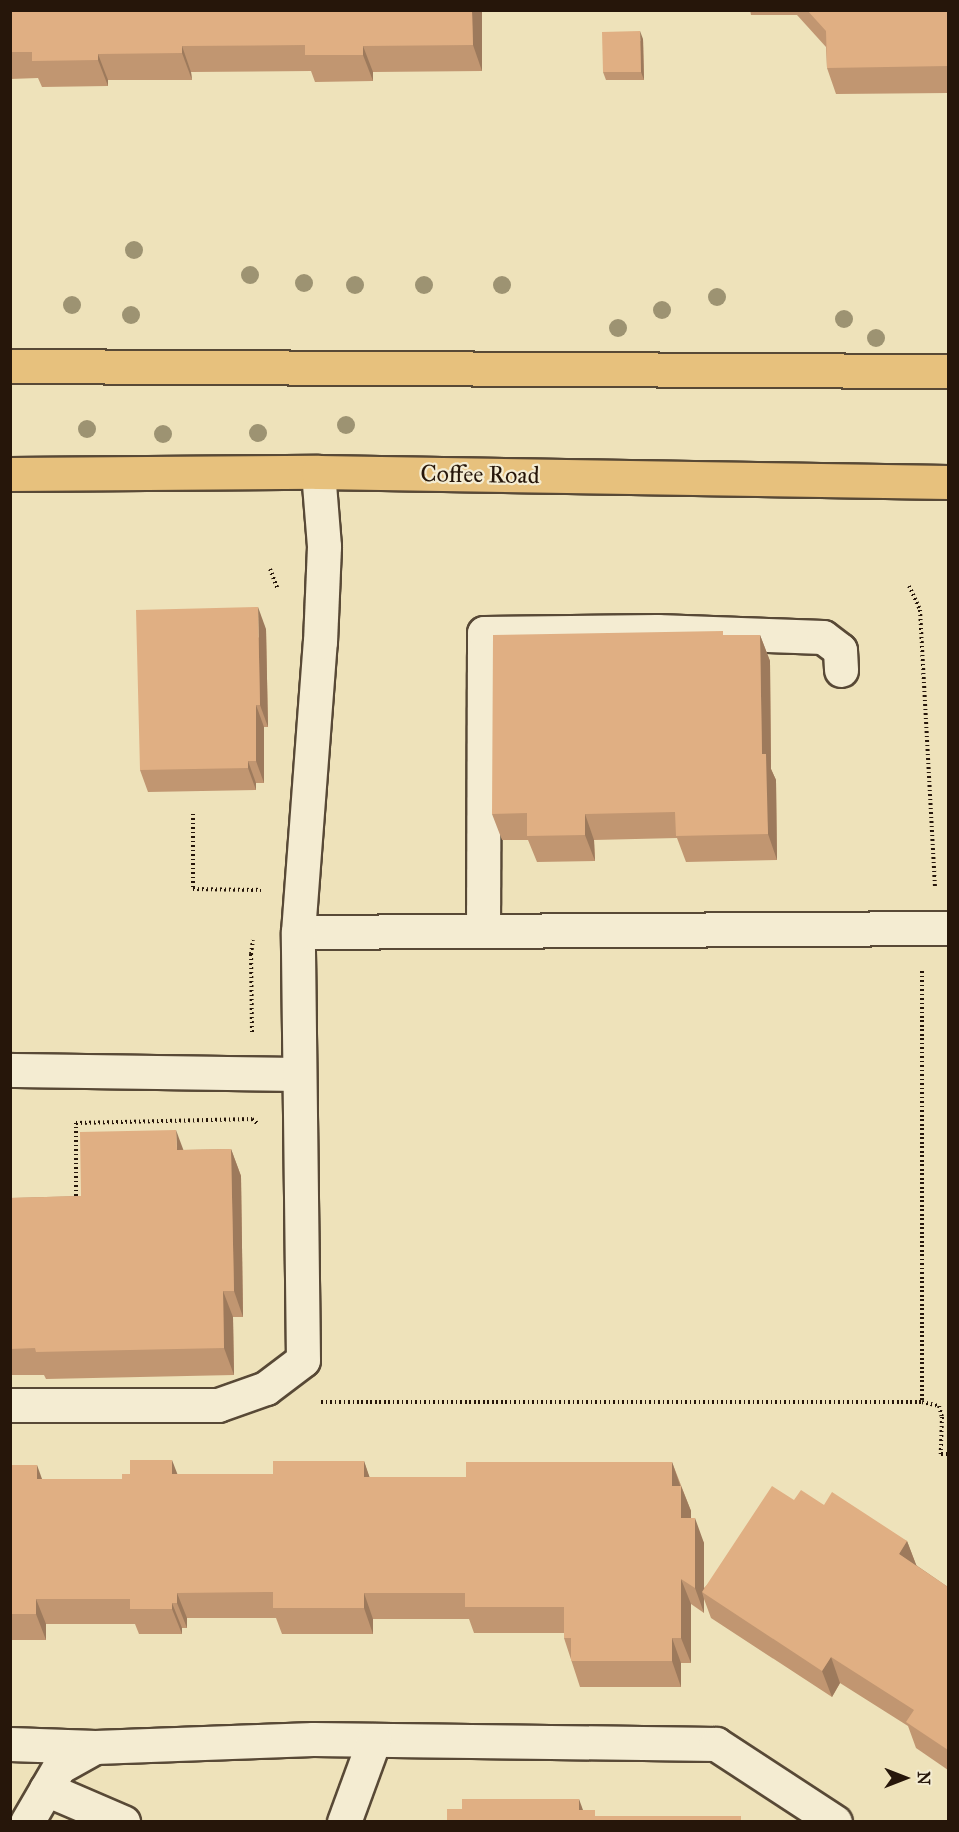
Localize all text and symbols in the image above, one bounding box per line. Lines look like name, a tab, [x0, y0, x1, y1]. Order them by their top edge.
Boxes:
street label: Coffee Road	[420, 460, 540, 490]
north arrow	[875, 1748, 935, 1808]
text: N	[914, 1771, 933, 1785]

